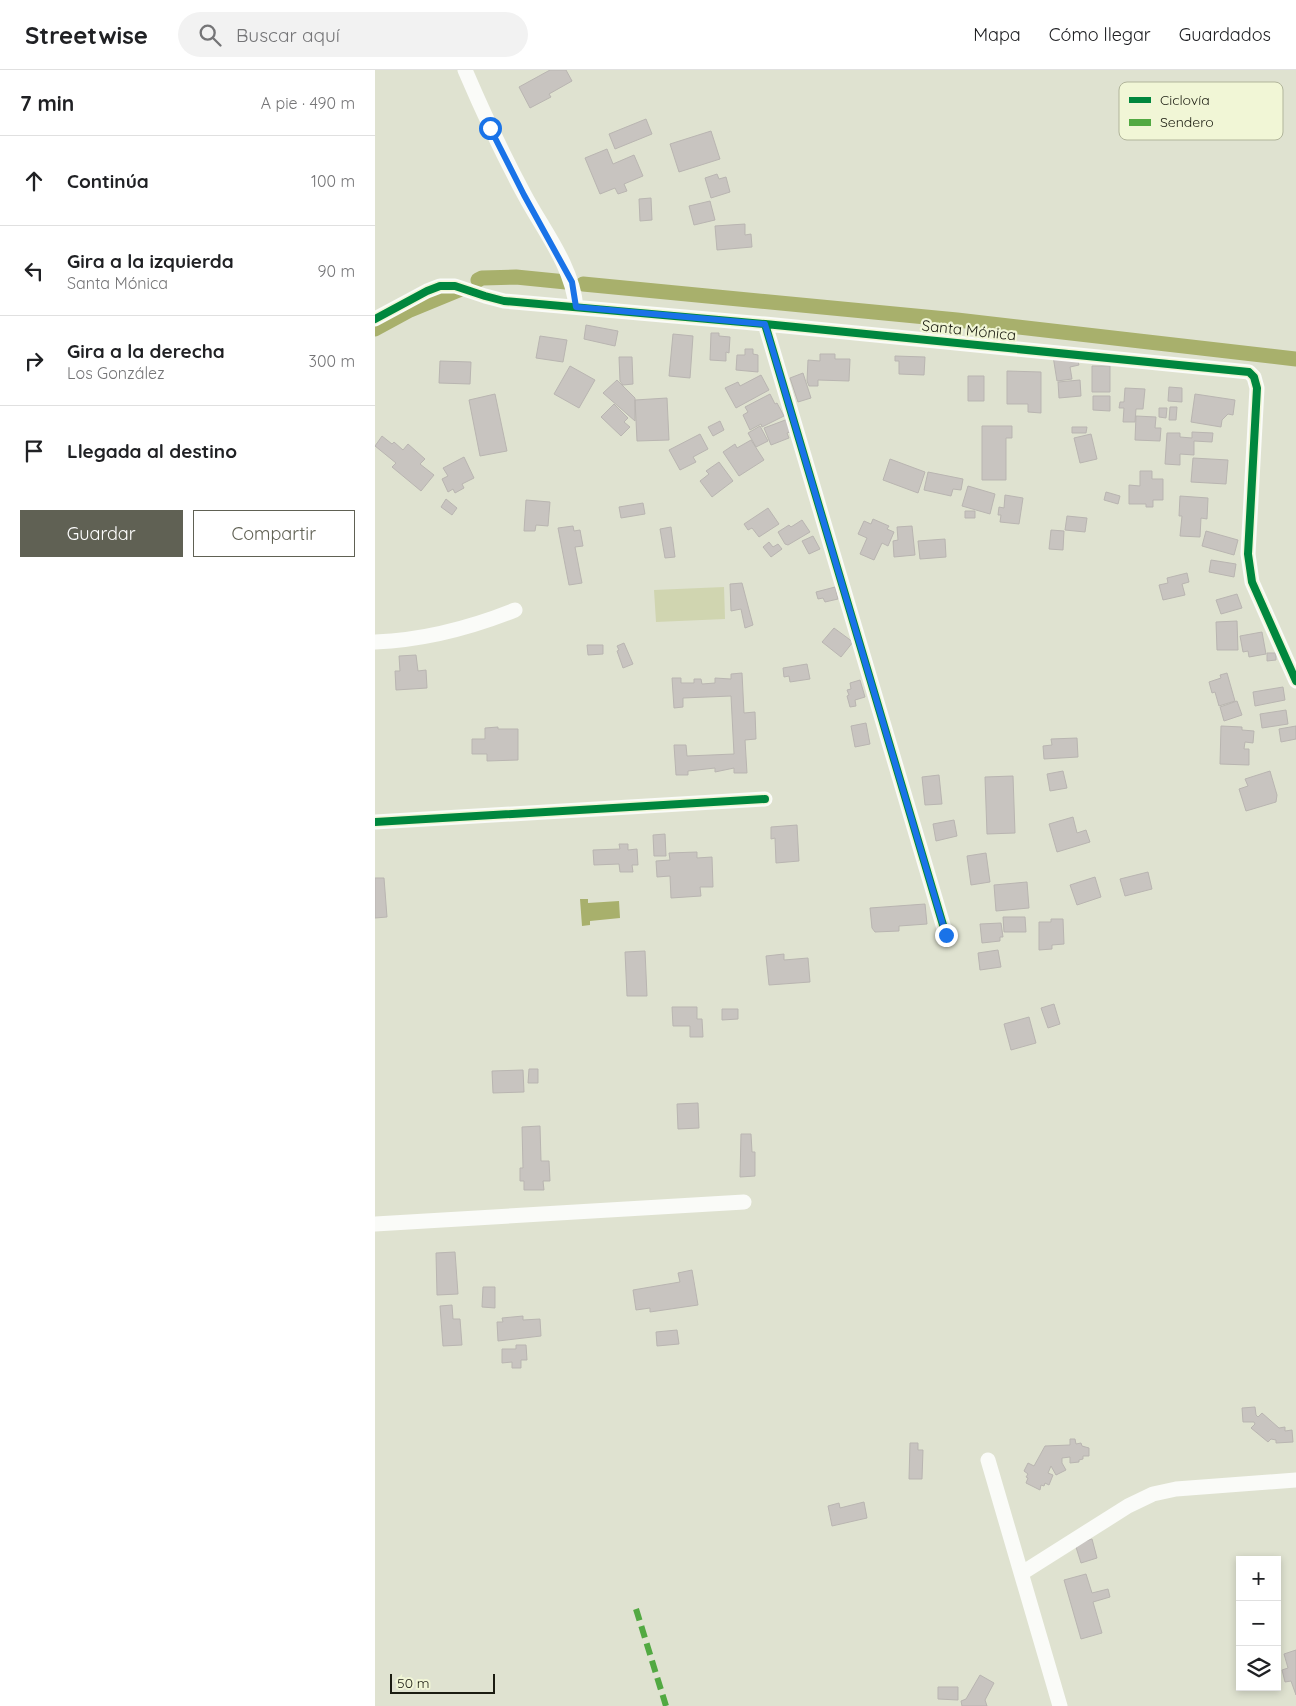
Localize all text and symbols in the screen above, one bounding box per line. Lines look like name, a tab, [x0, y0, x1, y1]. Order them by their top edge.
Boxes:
search box	[178, 12, 528, 57]
text: Streetwise	[25, 20, 148, 50]
icon: search	[196, 21, 224, 49]
text: Buscar aquí	[236, 23, 340, 47]
text: Mapa	[973, 23, 1021, 46]
text: Cómo llegar	[1049, 23, 1151, 46]
text: Guardados	[1179, 23, 1271, 46]
legend	[1119, 82, 1283, 140]
text: 7 min	[20, 90, 74, 116]
text: Ciclovía	[1160, 91, 1210, 109]
text: A pie · 490 m	[261, 93, 355, 113]
text: Sendero	[1160, 113, 1214, 131]
route start	[479, 117, 502, 140]
icon: ahead	[20, 167, 48, 195]
text: Continúa	[67, 169, 149, 193]
text: 100 m	[311, 171, 355, 191]
text: Gira a la izquierda	[67, 249, 234, 273]
icon: left	[20, 257, 48, 285]
text: 90 m	[318, 261, 355, 281]
text: Santa Mónica	[67, 273, 168, 293]
street label: Santa Mónica	[921, 316, 1017, 344]
text: Gira a la derecha	[67, 339, 225, 363]
icon: right	[20, 347, 48, 375]
text: 300 m	[309, 351, 355, 371]
text: Los González	[67, 363, 165, 383]
icon: arrive	[20, 437, 48, 465]
text: Llegada al destino	[67, 439, 237, 463]
button: Guardar	[20, 510, 183, 557]
button: Compartir	[193, 510, 355, 557]
route end	[935, 924, 958, 947]
map controls	[1236, 1556, 1281, 1691]
button: +	[1236, 1556, 1281, 1601]
button: −	[1236, 1601, 1281, 1646]
button: layers	[1236, 1646, 1281, 1691]
scale bar	[390, 1671, 495, 1694]
text: 50 m	[397, 1674, 430, 1692]

